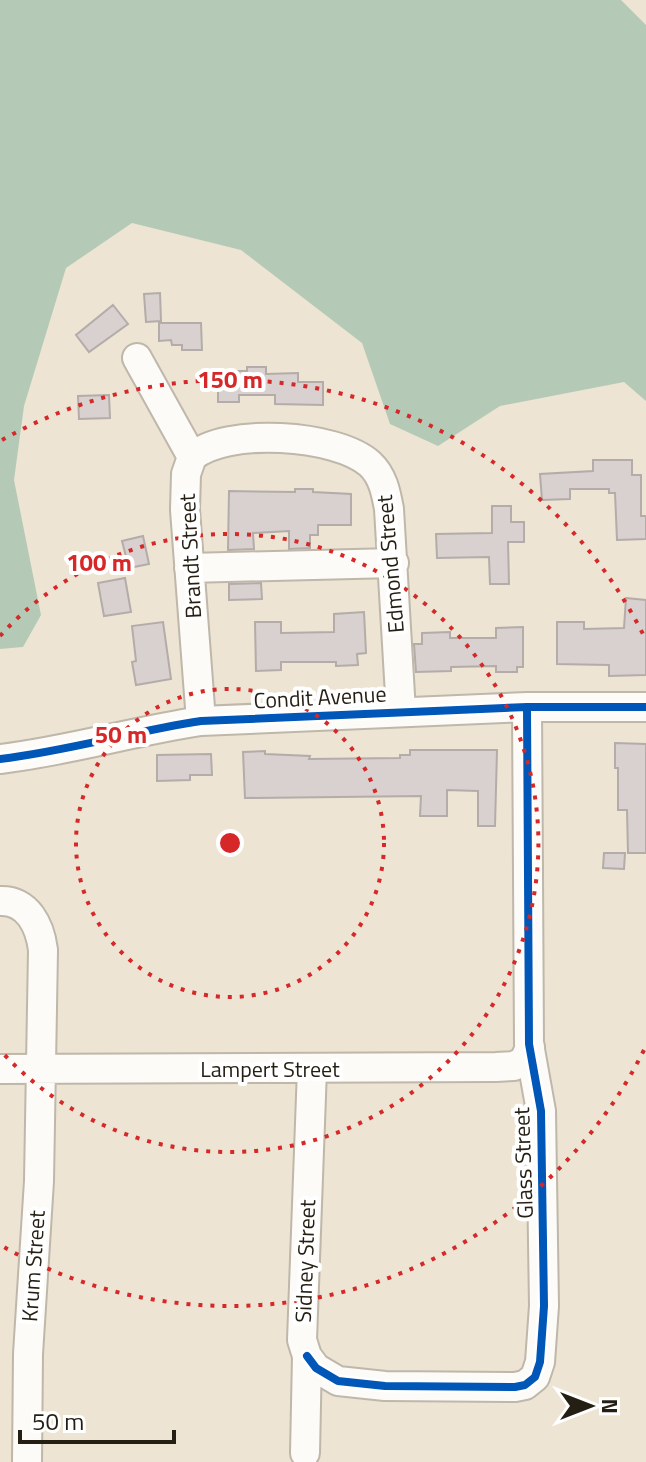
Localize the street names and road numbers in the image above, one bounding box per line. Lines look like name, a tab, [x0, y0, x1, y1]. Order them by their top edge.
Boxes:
street label: Brandt Street	[170, 492, 210, 619]
street label: Edmond Street	[367, 493, 413, 635]
street label: Condit Avenue	[253, 677, 387, 717]
street label: Lampert Street	[200, 1052, 340, 1086]
street label: Glass Street	[504, 1106, 542, 1219]
street label: Sidney Street	[286, 1199, 324, 1323]
street label: Krum Street	[12, 1209, 54, 1323]

